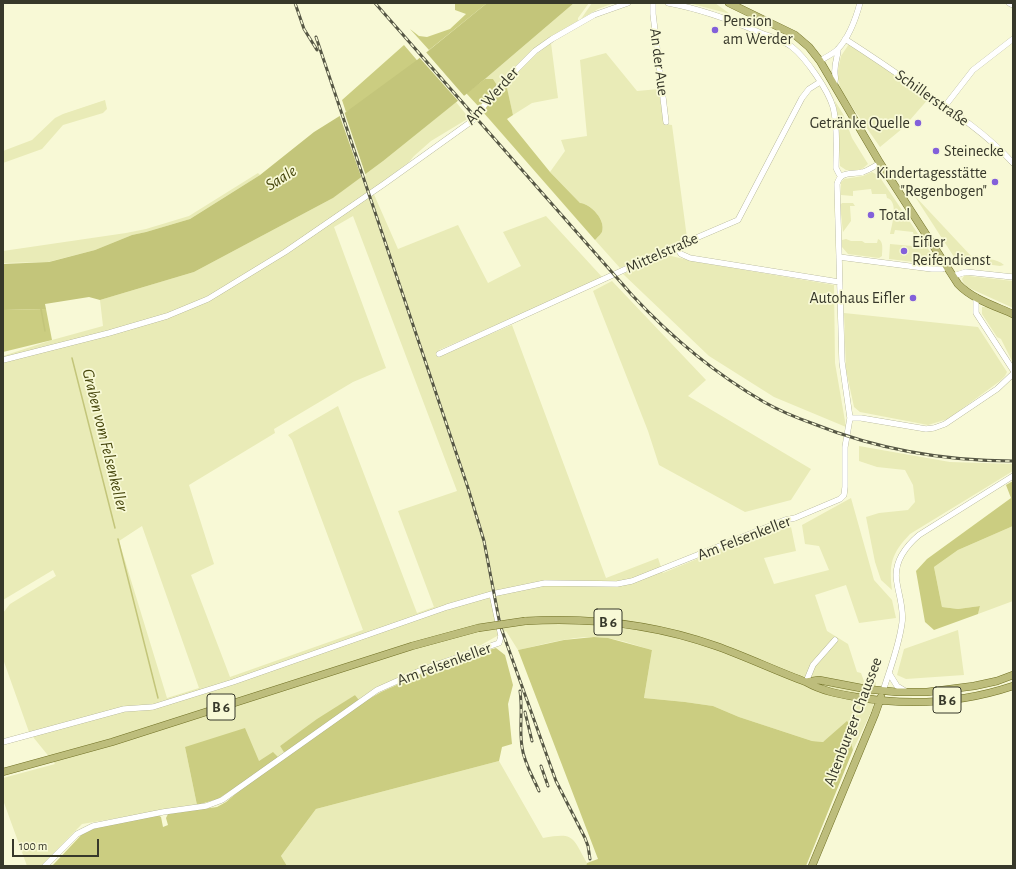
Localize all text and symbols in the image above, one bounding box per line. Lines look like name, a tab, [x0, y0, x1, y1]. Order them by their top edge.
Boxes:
place label: Pension am Werder	[723, 11, 793, 49]
marker: Pension am Werder	[710, 25, 720, 35]
street label: An der Aue	[645, 27, 673, 97]
street label: Am Werder	[461, 63, 523, 129]
street label: Schillerstraße	[891, 66, 973, 130]
place label: Getränke Quelle	[810, 113, 910, 133]
marker: Getränke Quelle	[913, 118, 923, 128]
place label: Steinecke	[944, 141, 1004, 161]
marker: Steinecke	[931, 146, 941, 156]
water label: Saale	[262, 161, 300, 195]
place label: Kindertagesstätte "Regenbogen"	[876, 163, 987, 201]
marker: Kindertagesstätte "Regenbogen"	[990, 177, 1000, 187]
place label: Total	[879, 205, 910, 225]
marker: Total	[866, 210, 876, 220]
street label: Mittelstraße	[623, 228, 701, 278]
place label: Eifler Reifendienst	[912, 232, 991, 270]
marker: Eifler Reifendienst	[899, 246, 909, 256]
place label: Autohaus Eifler	[810, 288, 905, 308]
marker: Autohaus Eifler	[908, 293, 918, 303]
water label: Graben vom Felsenkeller	[77, 366, 133, 514]
street label: Am Felsenkeller	[695, 511, 793, 565]
road number: B 6	[594, 609, 622, 635]
street label: Am Felsenkeller	[394, 638, 494, 690]
street label: Altenburger Chaussee	[820, 655, 886, 789]
road number: B 6	[933, 687, 961, 713]
road number: B 6	[207, 694, 235, 720]
scale bar	[14, 831, 101, 857]
text: 100 m	[19, 840, 47, 852]

